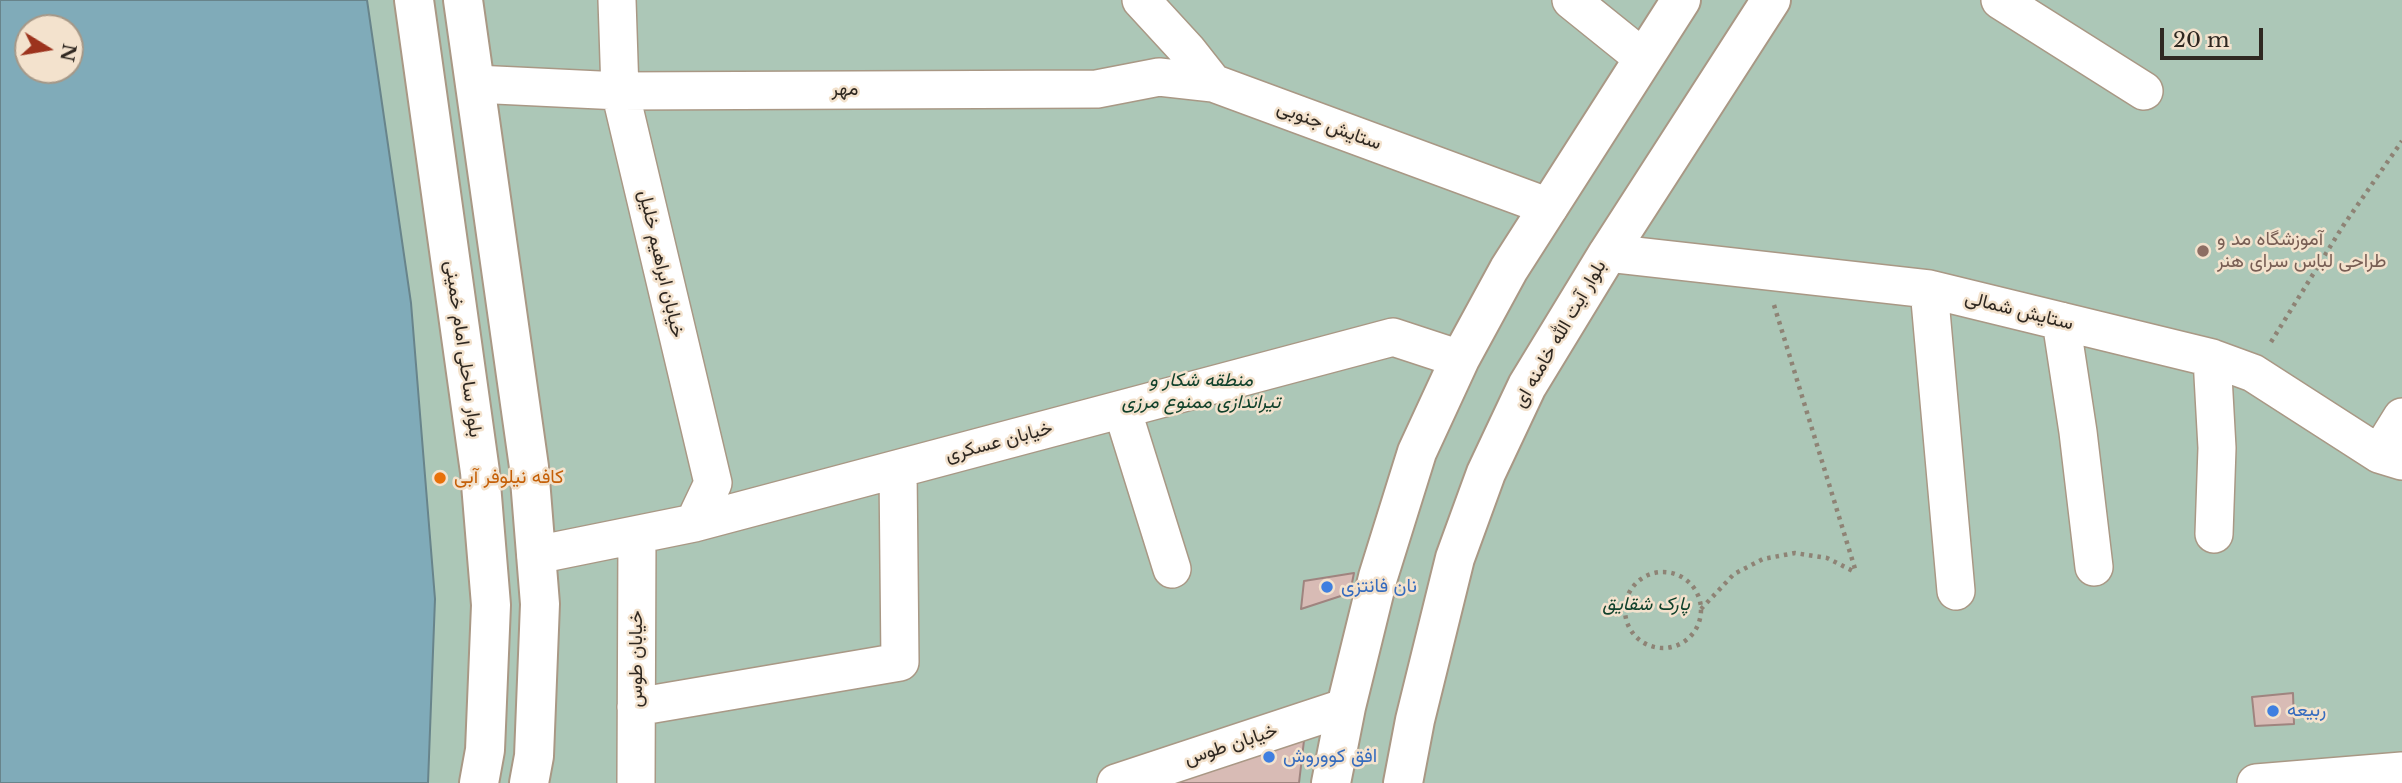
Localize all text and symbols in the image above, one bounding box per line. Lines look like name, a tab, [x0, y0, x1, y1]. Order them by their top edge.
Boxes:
north arrow	[14, 14, 84, 84]
scale bar	[2164, 14, 2267, 58]
text: 20 m	[2173, 27, 2230, 53]
text: N	[55, 42, 81, 64]
street label: مهر	[832, 79, 858, 101]
street label: ستایش جنوبی	[1274, 97, 1384, 155]
street label: خیابان ابراهیم خلیل	[633, 188, 689, 340]
place label: آموزشگاه مد و طراحی لباس سرای هنر	[2217, 229, 2387, 273]
marker: آموزشگاه مد و طراحی لباس سرای هنر	[2195, 243, 2211, 259]
street label: بلوار آیت الله خامنه ای	[1508, 256, 1612, 412]
street label: بلوار ساحلی امام خمینی	[439, 259, 487, 439]
street label: ستایش شمالی	[1963, 287, 2075, 335]
park label: منطقه شکار و تیراندازی ممنوع مرزی	[1122, 370, 1280, 414]
street label: خیابان عسکری	[943, 417, 1055, 467]
place label: کافه نیلوفر آبی	[454, 467, 564, 489]
marker: کافه نیلوفر آبی	[432, 470, 448, 486]
place label: نان فانتزی	[1341, 576, 1417, 598]
marker: نان فانتزی	[1319, 579, 1335, 595]
park label: پارک شقایق	[1602, 594, 1690, 616]
street label: خیابان طوس	[626, 611, 648, 707]
place label: ربیعه	[2287, 700, 2326, 722]
marker: ربیعه	[2265, 703, 2281, 719]
street label: خیابان طوس	[1181, 719, 1281, 771]
place label: افق کووروش	[1283, 746, 1377, 768]
marker: افق کووروش	[1261, 749, 1277, 765]

